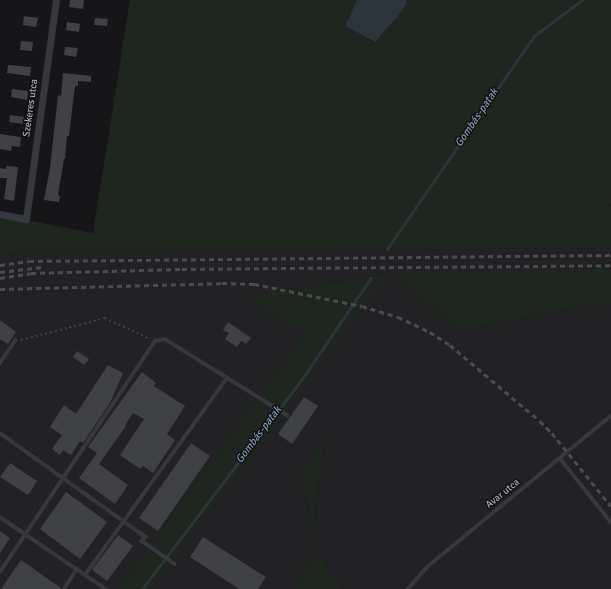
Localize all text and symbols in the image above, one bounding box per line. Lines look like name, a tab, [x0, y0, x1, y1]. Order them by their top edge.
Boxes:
street label: Szekeres utca	[21, 78, 41, 138]
water label: Gombás-patak	[453, 86, 501, 150]
water label: Gombás-patak	[233, 404, 285, 466]
street label: Avar utca	[484, 477, 522, 511]

